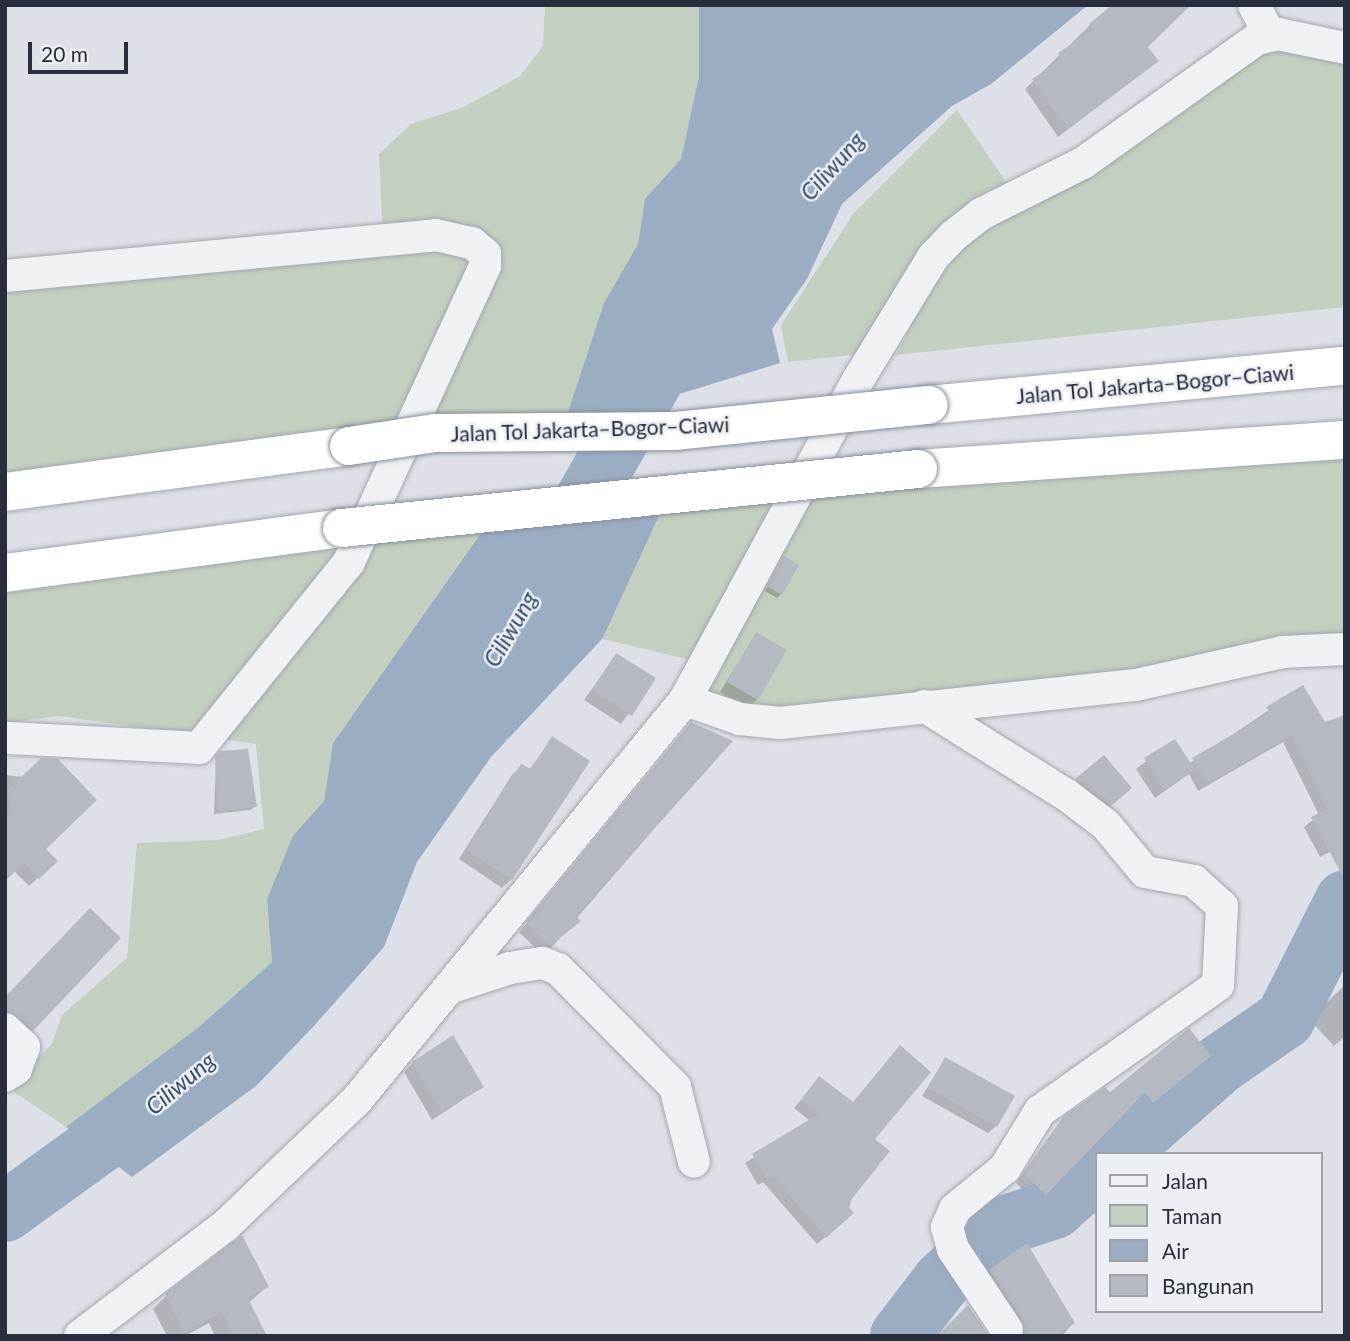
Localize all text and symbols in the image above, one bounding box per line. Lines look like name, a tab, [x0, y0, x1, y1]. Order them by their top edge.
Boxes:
scale bar	[32, 28, 131, 72]
text: 20 m	[41, 41, 88, 66]
water label: Ciliwung	[794, 126, 870, 206]
street label: Jalan Tol Jakarta–Bogor–Ciawi	[1014, 359, 1296, 409]
street label: Jalan Tol Jakarta–Bogor–Ciawi	[450, 412, 730, 446]
water label: Ciliwung	[477, 586, 543, 672]
water label: Ciliwung	[140, 1046, 220, 1120]
legend	[1094, 1152, 1322, 1313]
text: Jalan	[1162, 1168, 1208, 1193]
text: Taman	[1162, 1203, 1222, 1228]
text: Air	[1162, 1238, 1189, 1263]
text: Bangunan	[1162, 1273, 1254, 1298]

